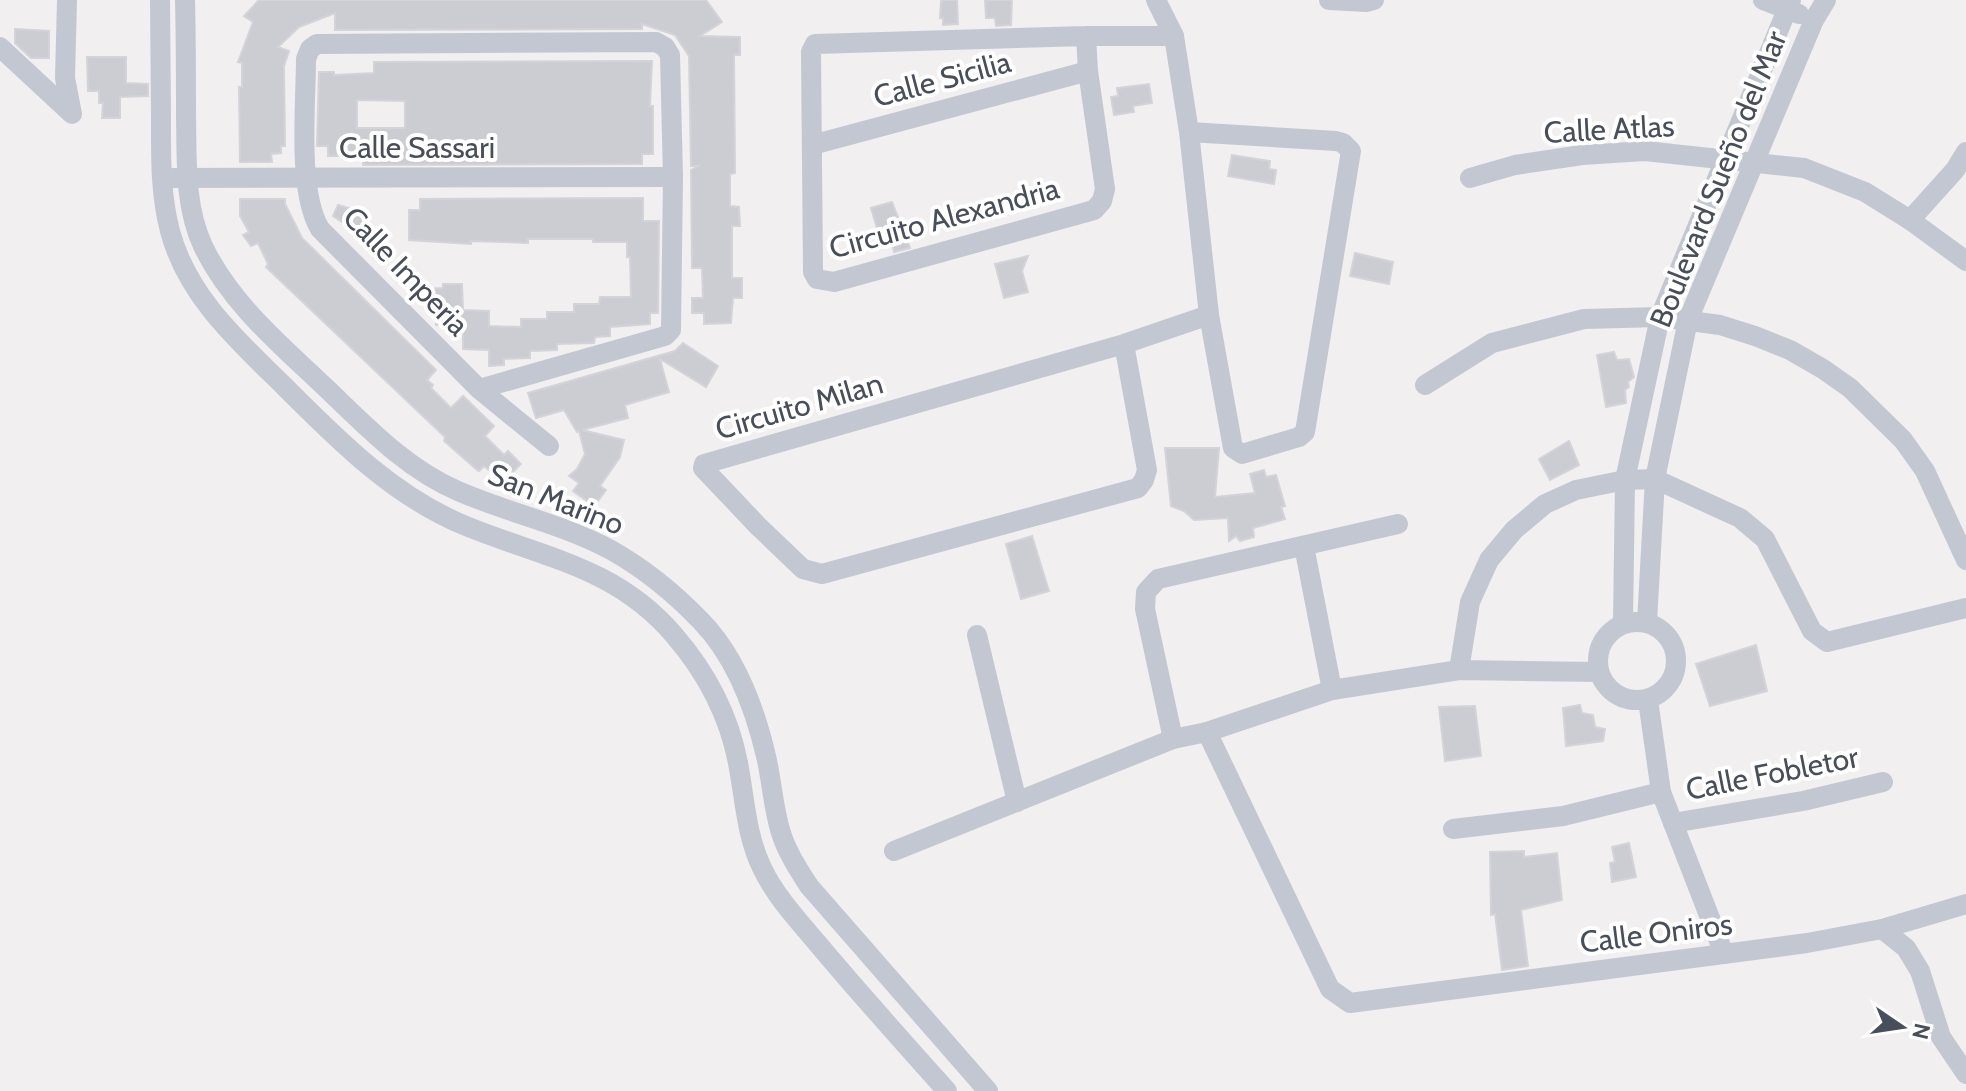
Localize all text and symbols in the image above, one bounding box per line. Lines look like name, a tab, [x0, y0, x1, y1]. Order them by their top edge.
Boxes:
street label: Boulevard Sueño del Mar	[1642, 25, 1795, 332]
street label: Calle Sicilia	[869, 43, 1015, 115]
street label: Calle Atlas	[1543, 107, 1675, 151]
street label: Calle Sassari	[339, 129, 495, 166]
street label: Circuito Alexandria	[825, 169, 1064, 266]
street label: Calle Imperia	[335, 199, 477, 344]
street label: Circuito Milan	[711, 364, 887, 448]
street label: San Marino	[483, 455, 629, 543]
street label: Calle Fobletor	[1683, 738, 1862, 808]
street label: Calle Oniros	[1578, 905, 1734, 961]
north arrow	[1862, 987, 1942, 1067]
text: N	[1906, 1021, 1936, 1042]

